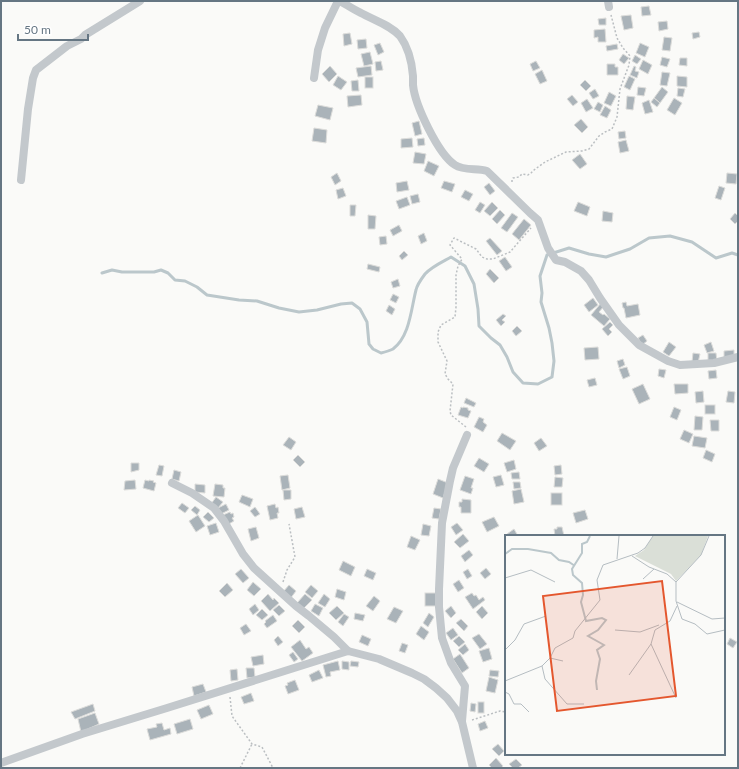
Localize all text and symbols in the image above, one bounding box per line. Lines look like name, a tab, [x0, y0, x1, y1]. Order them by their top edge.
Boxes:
scale bar	[18, 16, 88, 42]
text: 50 m	[24, 22, 51, 37]
inset map	[505, 535, 725, 755]

